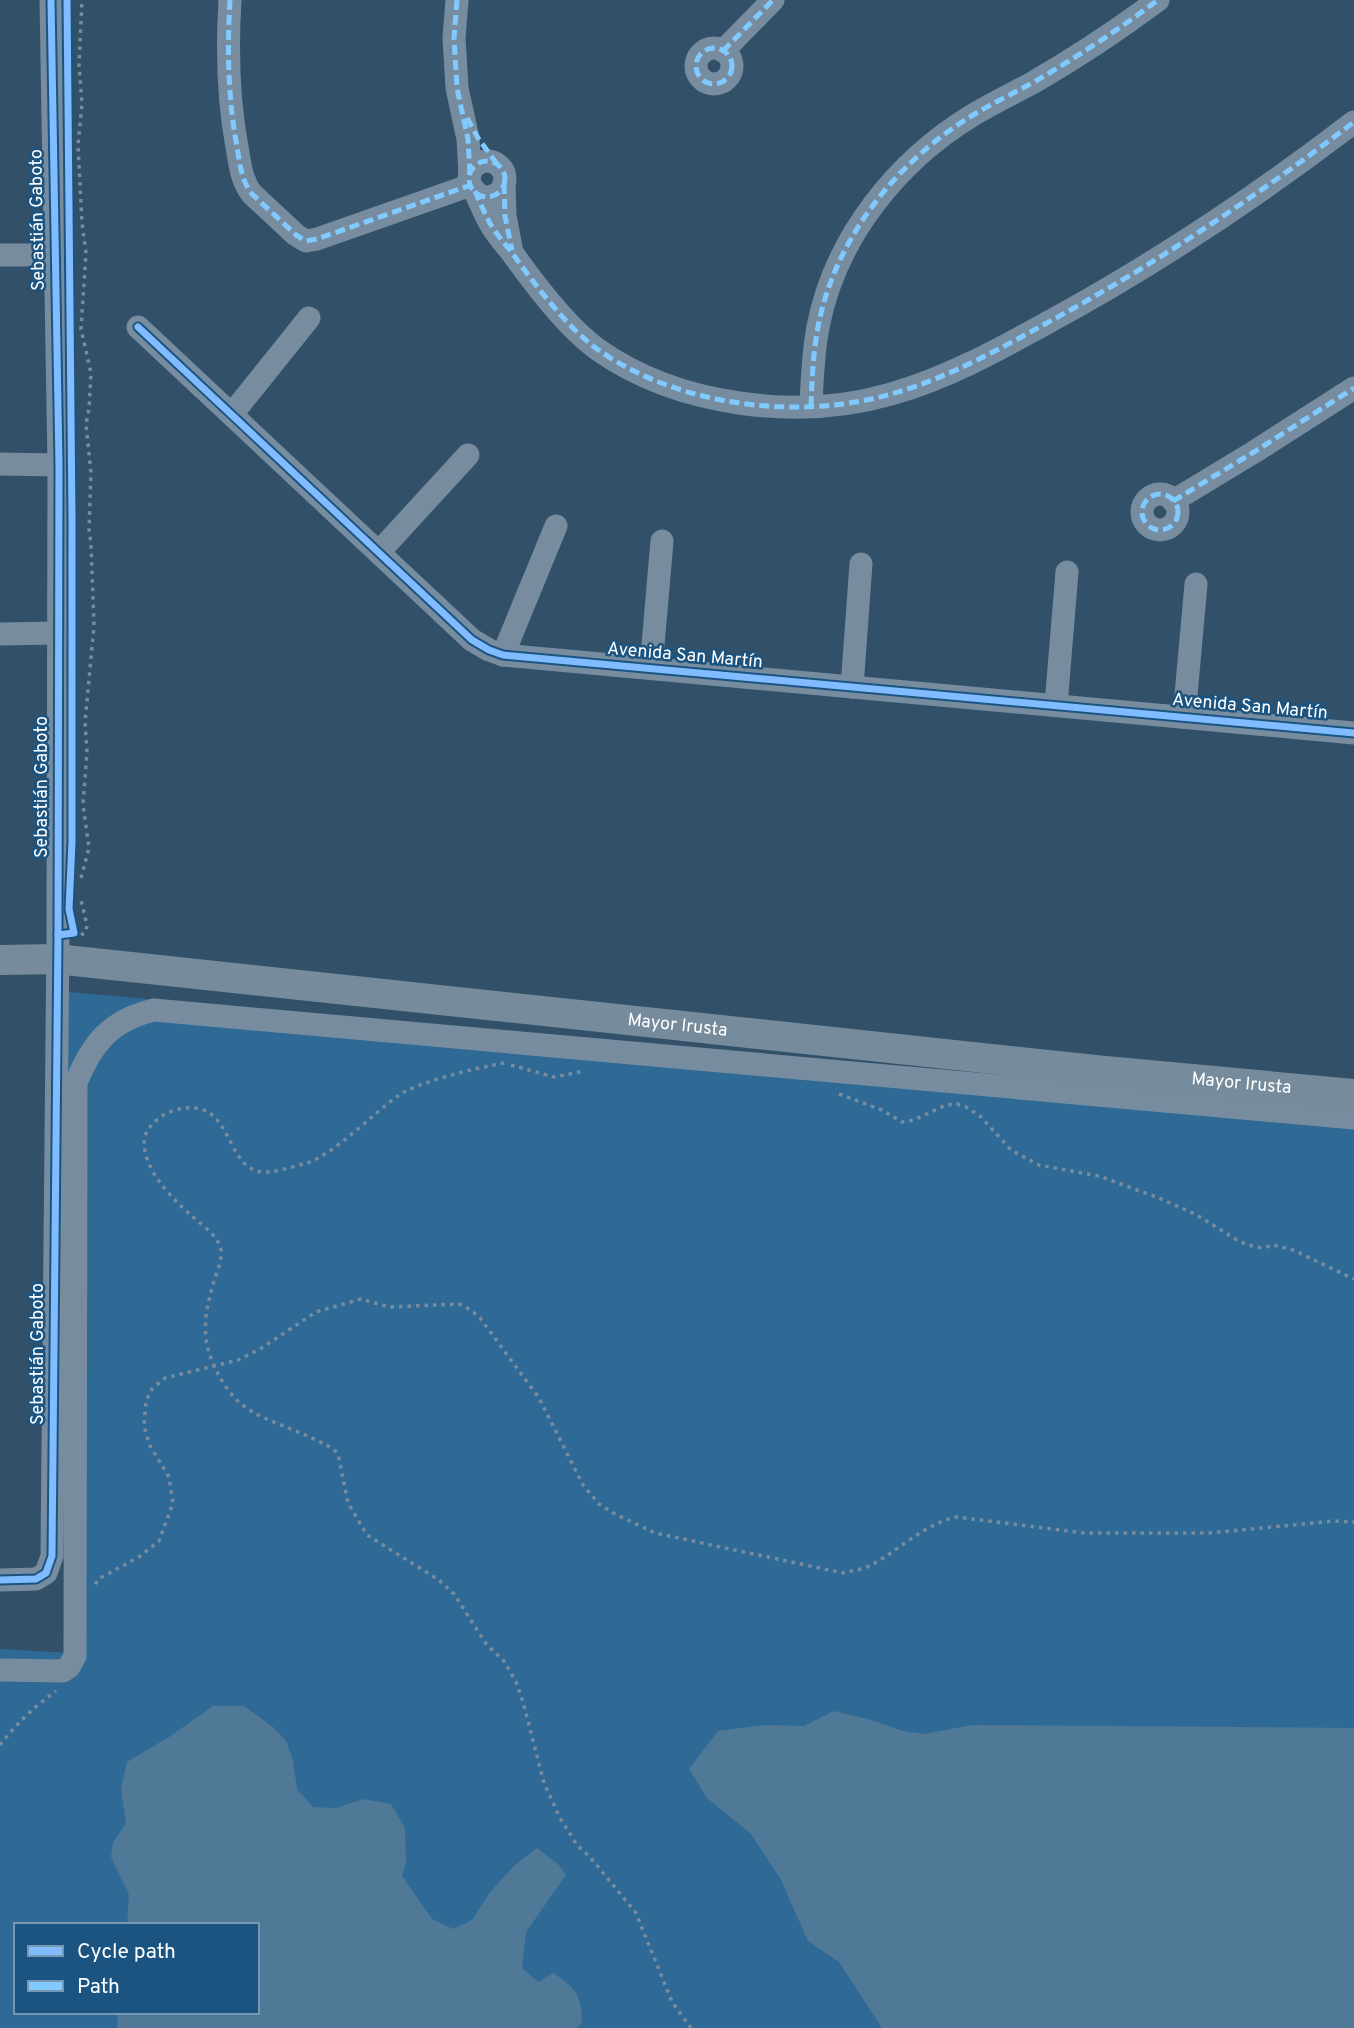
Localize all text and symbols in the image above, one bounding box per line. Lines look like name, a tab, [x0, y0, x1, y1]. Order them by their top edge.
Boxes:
street label: Sebastián Gaboto	[25, 149, 51, 291]
street label: Avenida San Martín	[606, 638, 764, 674]
street label: Avenida San Martín	[1171, 689, 1329, 725]
street label: Sebastián Gaboto	[31, 716, 54, 858]
street label: Mayor Irusta	[626, 1009, 729, 1042]
street label: Mayor Irusta	[1190, 1068, 1293, 1100]
street label: Sebastián Gaboto	[27, 1283, 50, 1425]
legend	[14, 1923, 259, 2014]
text: Cycle path	[77, 1939, 176, 1966]
text: Path	[77, 1974, 120, 2001]

